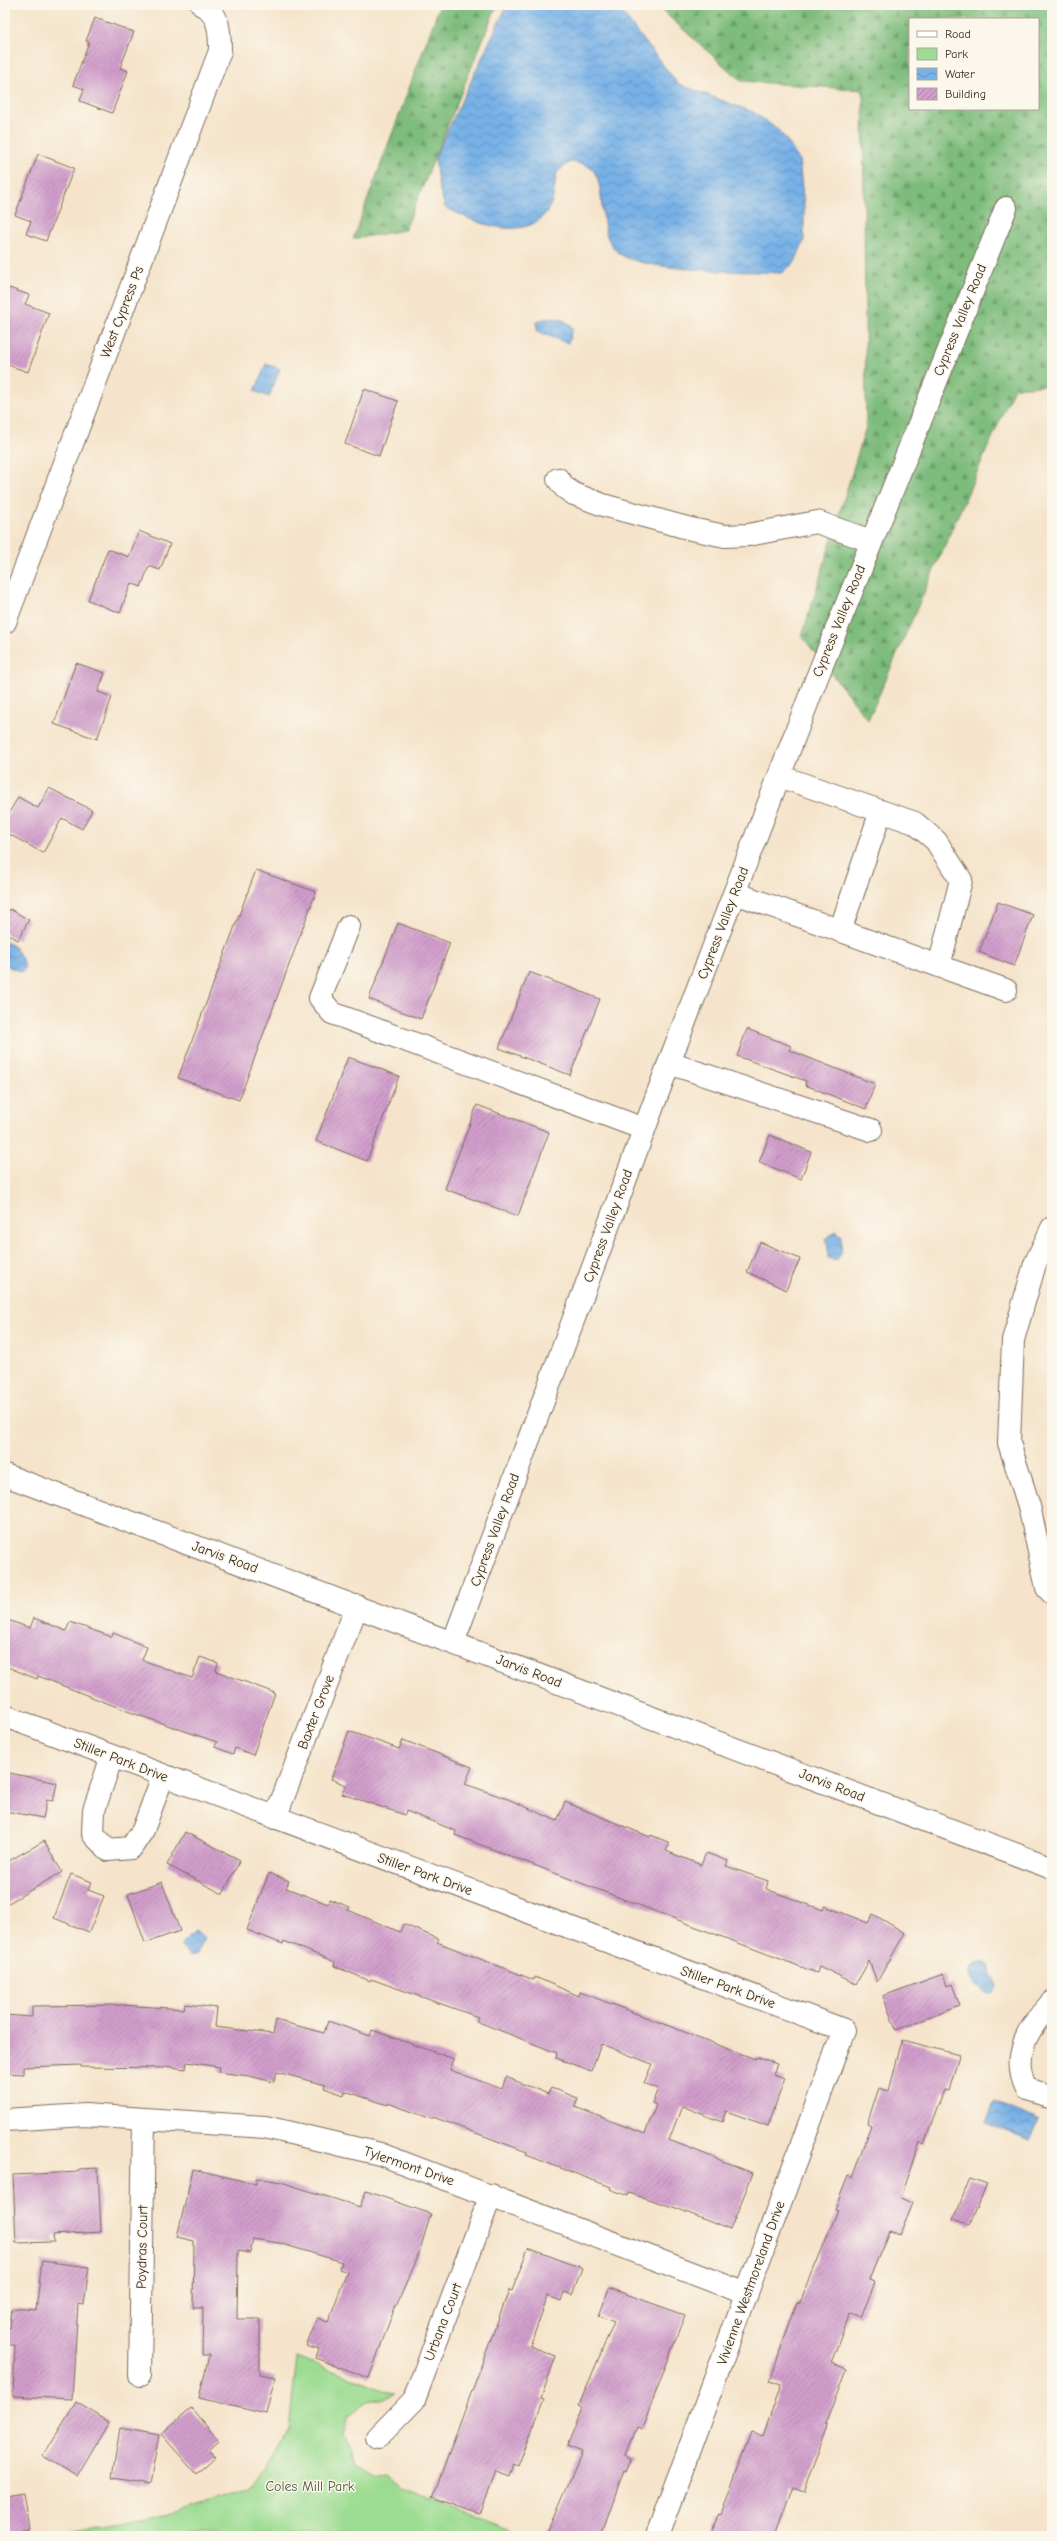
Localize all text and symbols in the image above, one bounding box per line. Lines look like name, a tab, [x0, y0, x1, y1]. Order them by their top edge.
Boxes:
legend	[909, 18, 1039, 110]
text: Road	[945, 27, 971, 41]
text: Park	[945, 47, 968, 61]
text: Water	[945, 67, 975, 81]
text: Building	[945, 87, 986, 101]
street label: Cypress Valley Road	[930, 262, 990, 378]
street label: West Cypress Ps	[97, 263, 147, 360]
street label: Cypress Valley Road	[809, 563, 869, 679]
street label: Cypress Valley Road	[694, 864, 752, 982]
street label: Cypress Valley Road	[580, 1167, 636, 1285]
street label: Cypress Valley Road	[467, 1471, 523, 1589]
street label: Jarvis Road	[190, 1537, 260, 1577]
street label: Jarvis Road	[494, 1651, 564, 1691]
street label: Baxter Grove	[294, 1672, 338, 1752]
street label: Stiller Park Drive	[71, 1734, 171, 1786]
street label: Jarvis Road	[797, 1765, 867, 1805]
street label: Stiller Park Drive	[375, 1849, 475, 1899]
street label: Stiller Park Drive	[678, 1962, 778, 2012]
street label: Tylermont Drive	[361, 2143, 457, 2189]
street label: Vivienne Westmoreland Drive	[713, 2199, 789, 2367]
street label: Poydras Court	[133, 2204, 151, 2289]
street label: Urbana Court	[420, 2280, 466, 2363]
park label: Coles Mill Park	[265, 2478, 355, 2495]

